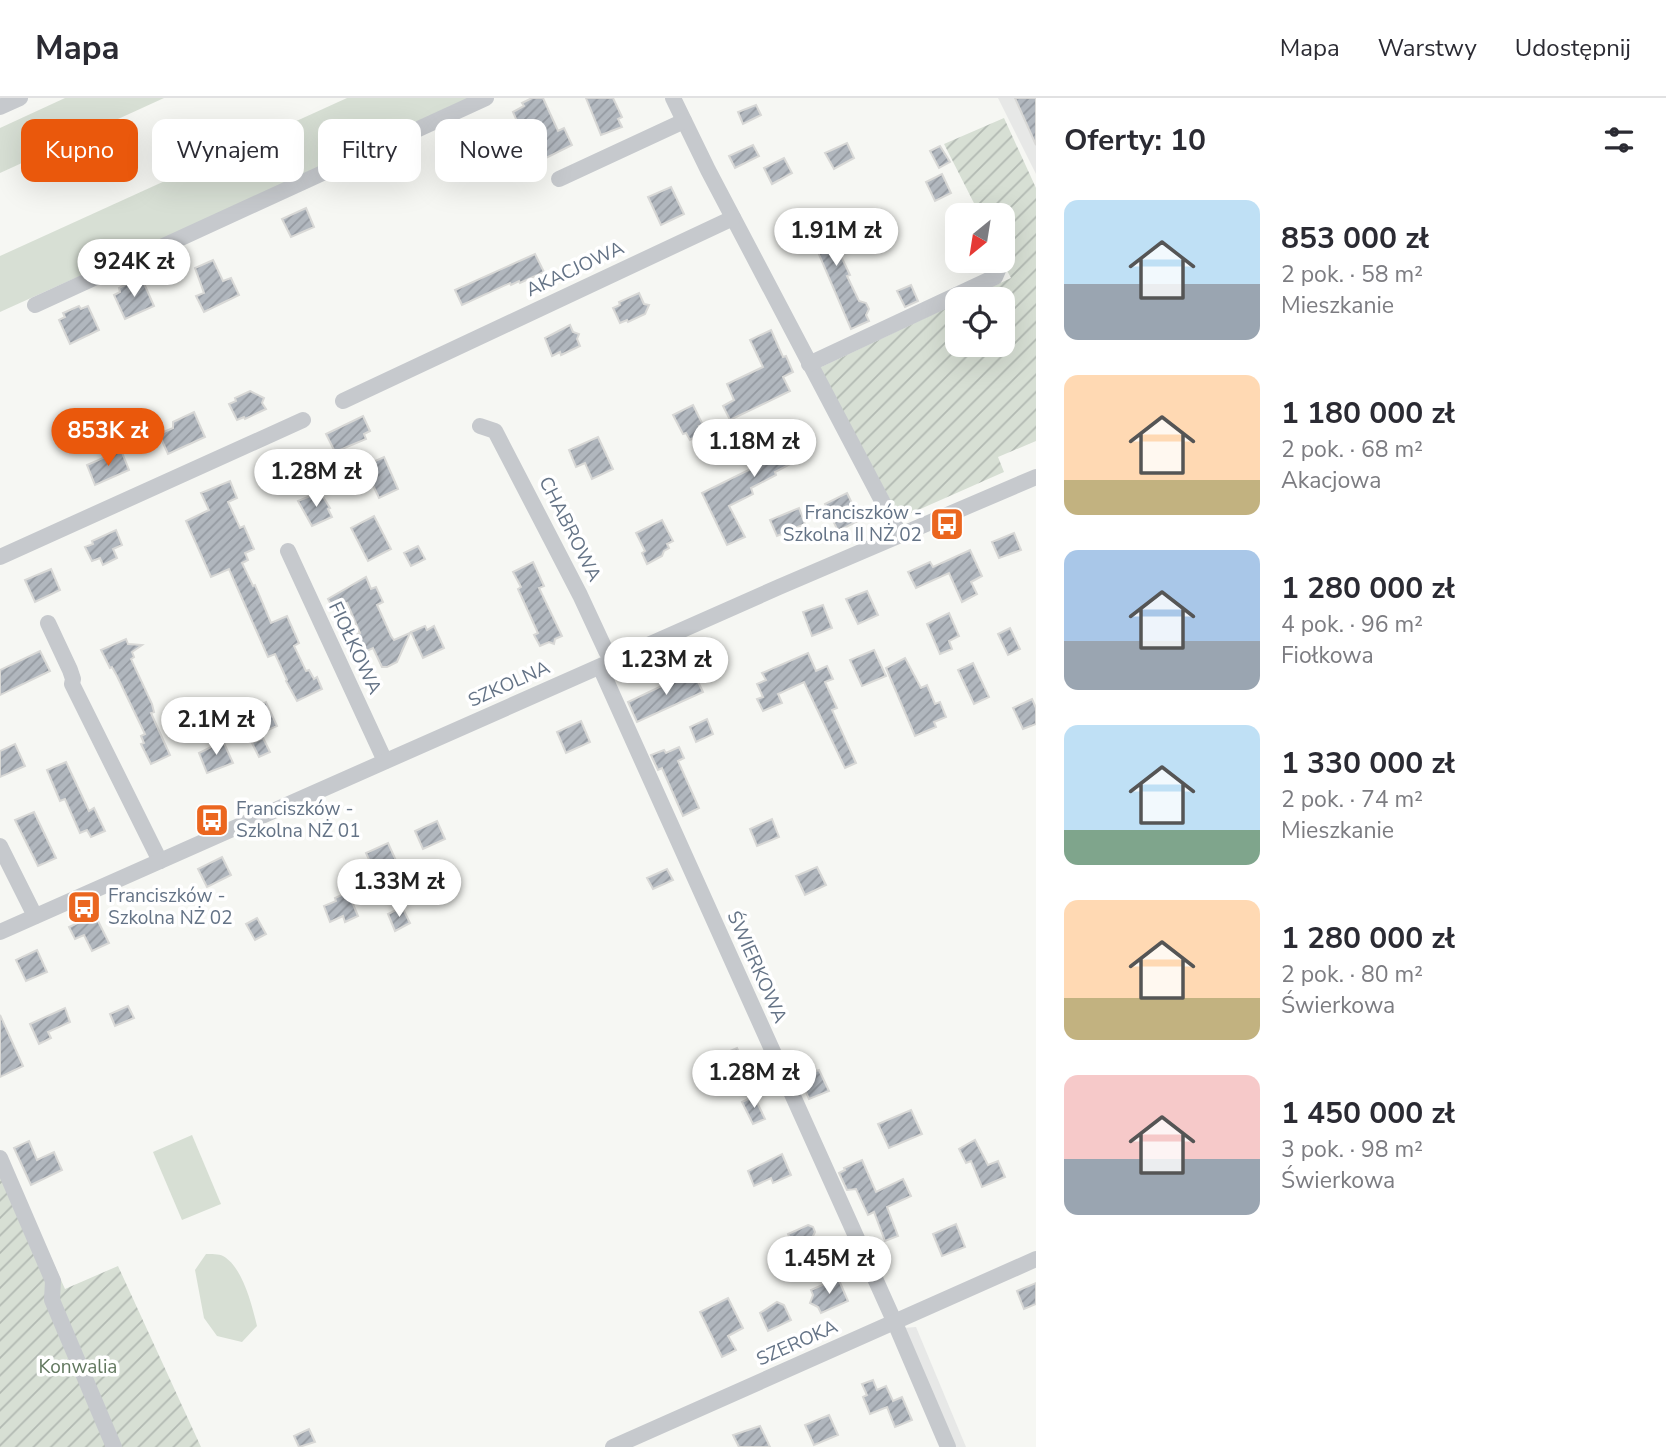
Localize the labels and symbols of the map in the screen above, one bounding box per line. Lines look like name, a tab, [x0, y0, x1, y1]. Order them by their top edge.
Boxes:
north arrow	[945, 203, 1015, 273]
pin: 1.91M zł	[764, 208, 908, 268]
street label: AKACJOWA	[522, 235, 628, 303]
pin: 924K zł	[69, 240, 199, 299]
pin: 853K zł	[43, 408, 173, 468]
pin: 1.18M zł	[682, 420, 826, 479]
pin: 1.28M zł	[244, 450, 388, 509]
street label: CHABROWA	[532, 472, 608, 586]
place label: Franciszków - Szkolna II NŻ 02	[783, 500, 922, 548]
bus stop icon: Franciszków - Szkolna II NŻ 02	[928, 505, 966, 543]
street label: FIOŁKOWA	[322, 597, 388, 699]
pin: 1.23M zł	[594, 638, 738, 697]
street label: SZKOLNA	[464, 654, 554, 714]
pin: 2.1M zł	[151, 698, 281, 757]
place label: Franciszków - Szkolna NŻ 01	[236, 796, 361, 844]
bus stop icon: Franciszków - Szkolna NŻ 01	[193, 801, 231, 839]
pin: 1.33M zł	[327, 860, 471, 919]
place label: Franciszków - Szkolna NŻ 02	[108, 883, 233, 931]
bus stop icon: Franciszków - Szkolna NŻ 02	[65, 888, 103, 926]
street label: ŚWIERKOWA	[721, 907, 793, 1027]
pin: 1.28M zł	[682, 1051, 826, 1110]
pin: 1.45M zł	[757, 1236, 901, 1296]
street label: SZEROKA	[752, 1314, 842, 1372]
park label: Konwalia	[39, 1354, 117, 1380]

